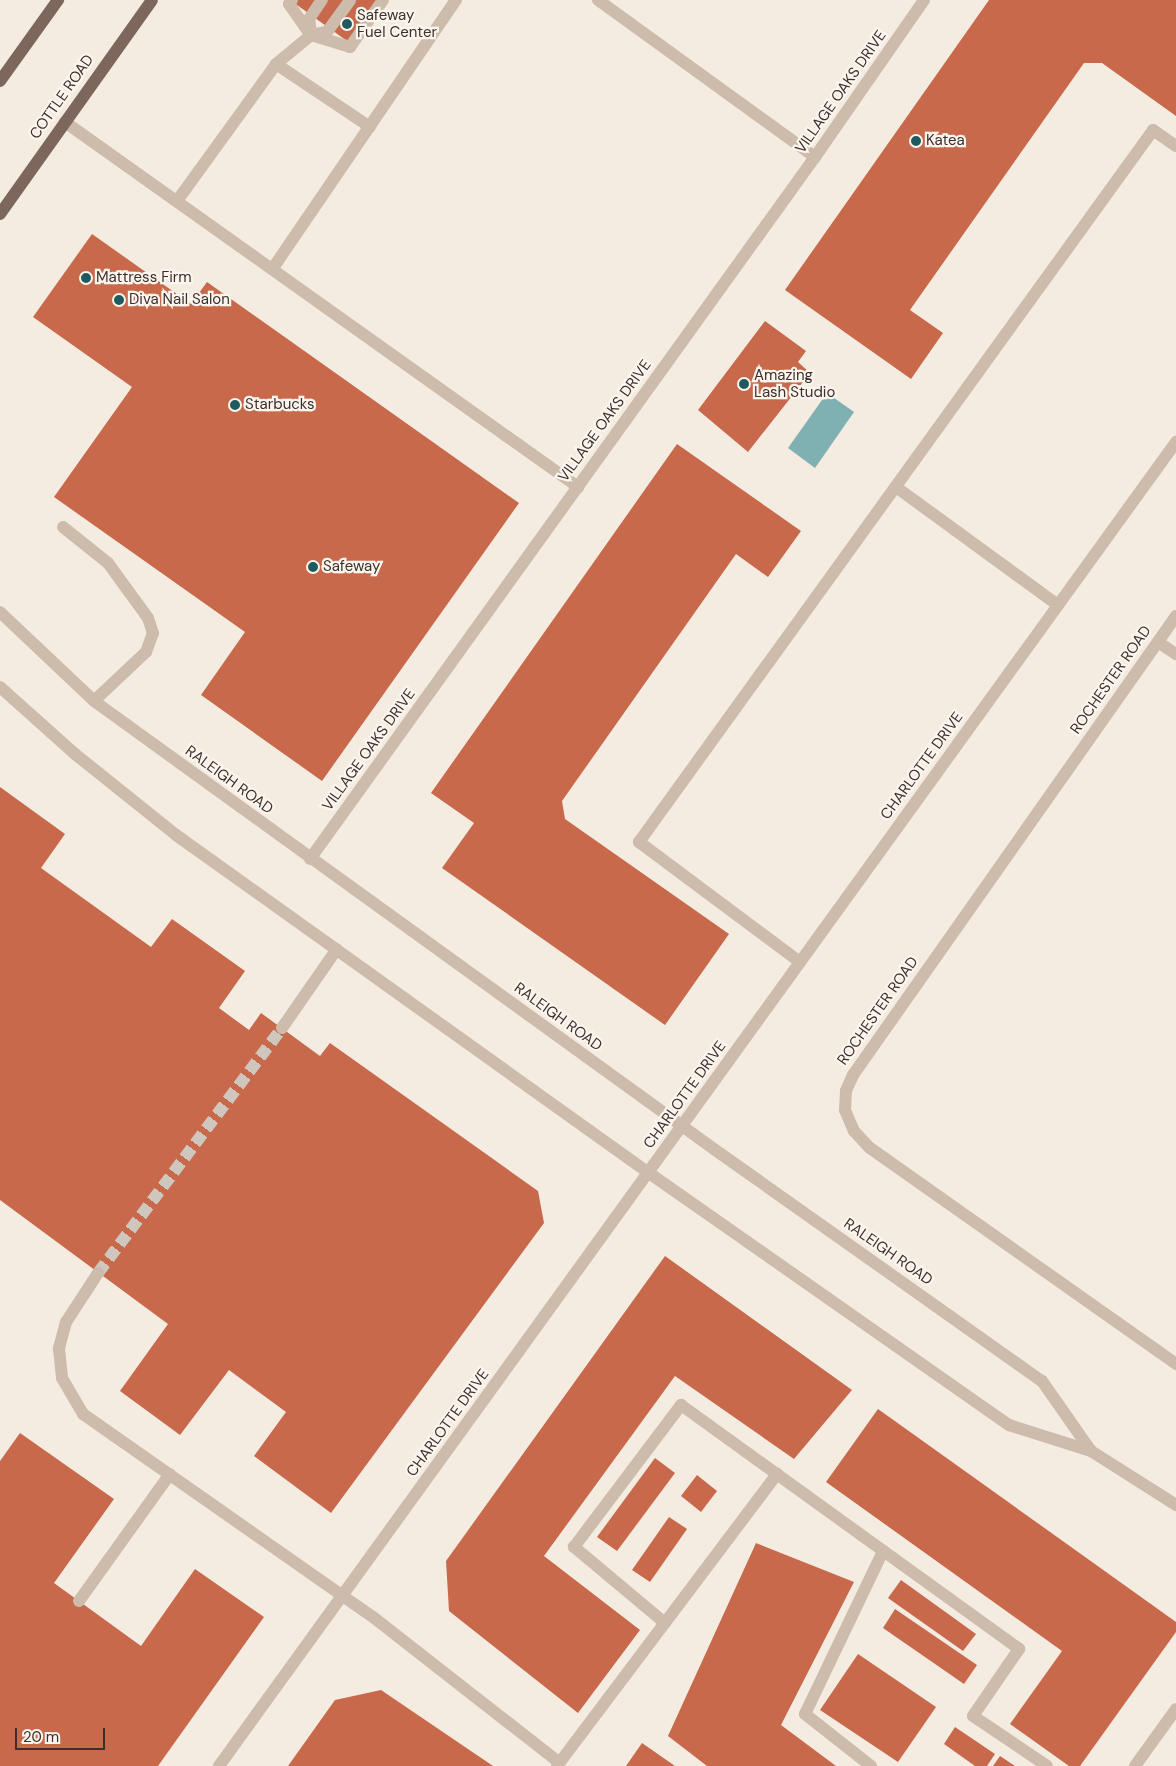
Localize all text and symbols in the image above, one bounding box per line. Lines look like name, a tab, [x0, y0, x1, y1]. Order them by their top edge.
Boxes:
place label: Safeway Fuel Center	[357, 6, 437, 41]
marker: Safeway Fuel Center	[341, 18, 353, 30]
street label: VILLAGE OAKS DRIVE	[792, 27, 890, 157]
street label: COTTLE ROAD	[26, 51, 98, 143]
place label: Katea	[926, 132, 965, 150]
marker: Katea	[910, 135, 922, 147]
place label: Mattress Firm	[96, 269, 192, 287]
marker: Mattress Firm	[80, 272, 92, 284]
place label: Diva Nail Salon	[129, 291, 230, 309]
marker: Diva Nail Salon	[113, 294, 125, 306]
street label: VILLAGE OAKS DRIVE	[555, 357, 655, 485]
place label: Amazing Lash Studio	[754, 366, 835, 401]
marker: Amazing Lash Studio	[738, 378, 750, 390]
place label: Starbucks	[245, 396, 315, 414]
marker: Starbucks	[229, 399, 241, 411]
place label: Safeway	[323, 558, 380, 576]
marker: Safeway	[307, 561, 319, 573]
street label: ROCHESTER ROAD	[1067, 622, 1155, 738]
street label: VILLAGE OAKS DRIVE	[319, 686, 419, 814]
street label: CHARLOTTE DRIVE	[877, 709, 967, 823]
street label: RALEIGH ROAD	[181, 742, 277, 818]
street label: ROCHESTER ROAD	[834, 953, 922, 1069]
street label: RALEIGH ROAD	[510, 979, 606, 1055]
street label: CHARLOTTE DRIVE	[640, 1038, 730, 1152]
street label: RALEIGH ROAD	[840, 1215, 936, 1289]
street label: CHARLOTTE DRIVE	[403, 1366, 493, 1480]
scale bar	[18, 1718, 108, 1750]
text: 20 m	[23, 1727, 59, 1747]

